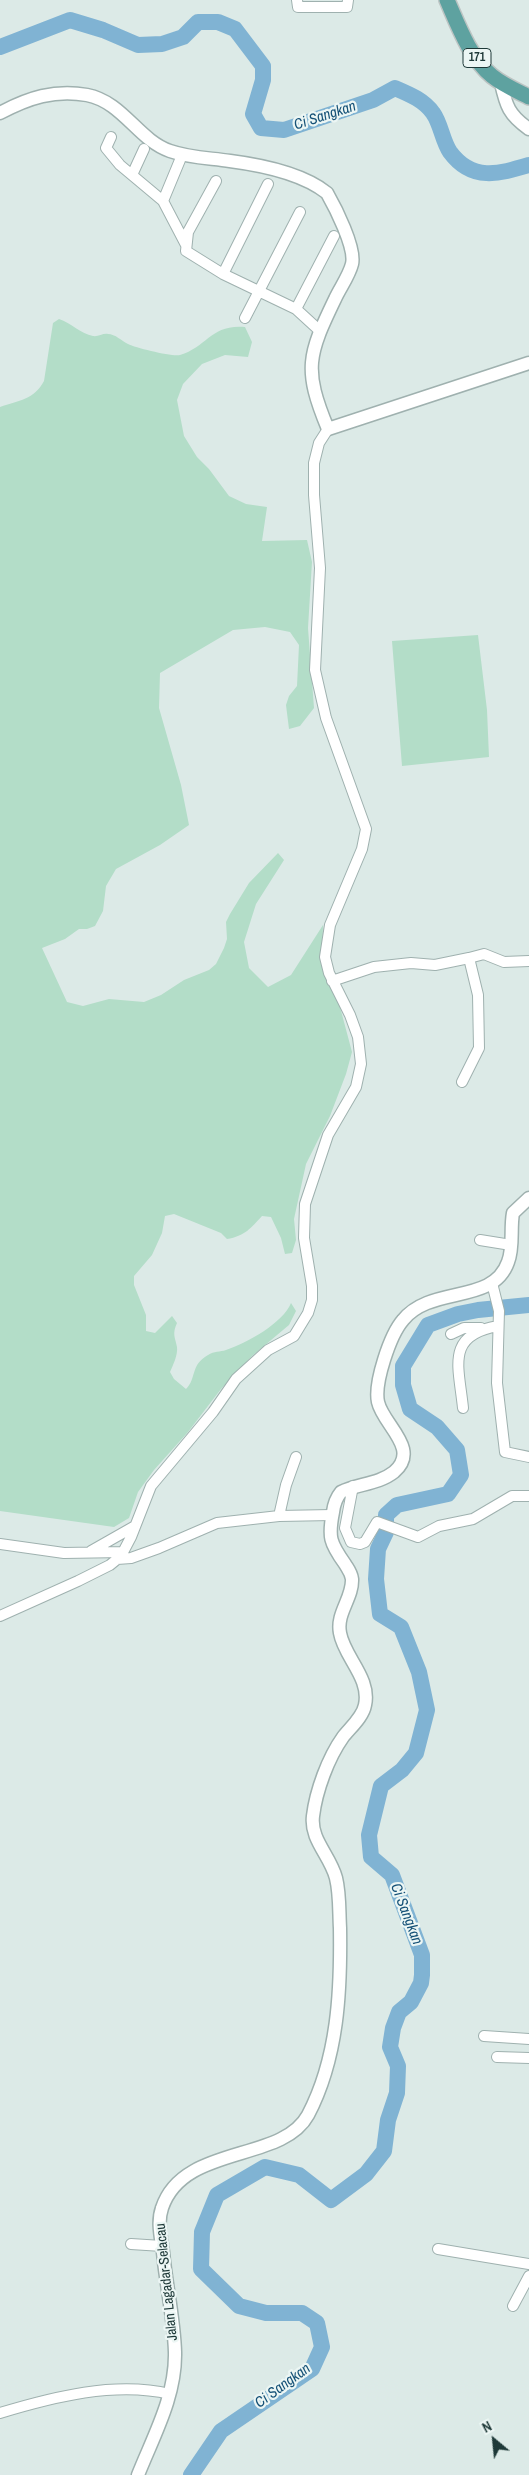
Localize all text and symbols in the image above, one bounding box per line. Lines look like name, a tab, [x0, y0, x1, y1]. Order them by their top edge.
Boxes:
road number: 171	[463, 48, 491, 68]
water label: Ci Sangkan	[292, 98, 358, 134]
water label: Ci Sangkan	[386, 1881, 426, 1947]
street label: Jalan Lagadar-Selacau	[152, 2222, 182, 2342]
water label: Ci Sangkan	[252, 2360, 314, 2412]
north arrow	[469, 2415, 519, 2465]
text: N	[479, 2417, 495, 2437]

